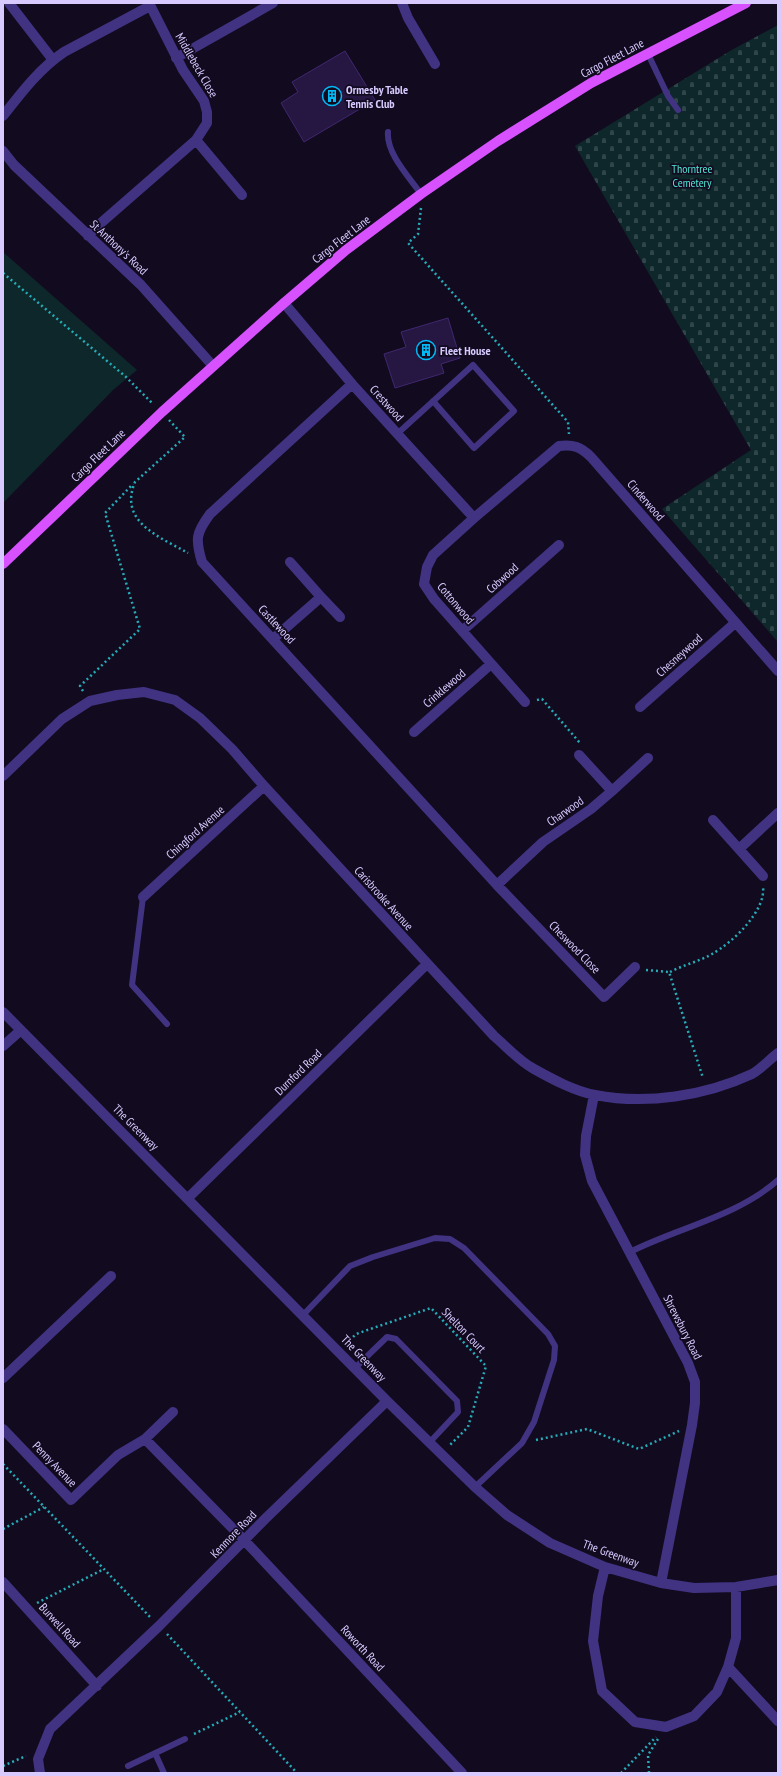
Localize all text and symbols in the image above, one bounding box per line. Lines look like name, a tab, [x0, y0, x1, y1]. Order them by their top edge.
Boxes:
street label: Middlebeck Close	[172, 30, 222, 100]
street label: Cargo Fleet Lane	[578, 35, 646, 81]
place label: Ormesby Table Tennis Club	[346, 82, 408, 111]
building icon: Ormesby Table Tennis Club	[321, 85, 343, 107]
park label: Thorntree Cemetery	[672, 161, 712, 190]
street label: Cargo Fleet Lane	[309, 212, 373, 266]
street label: St Anthony's Road	[87, 216, 151, 278]
building icon: Fleet House	[415, 339, 437, 361]
place label: Fleet House	[440, 343, 491, 358]
street label: Crestwood	[367, 382, 407, 424]
street label: Cargo Fleet Lane	[68, 425, 128, 485]
street label: Cinderwood	[624, 476, 668, 524]
street label: Cobwood	[483, 560, 521, 596]
street label: Cottonwood	[434, 579, 478, 627]
street label: Castlewood	[255, 601, 299, 647]
street label: Chesneywood	[653, 630, 705, 680]
street label: Crinklewood	[420, 665, 468, 711]
street label: Charwood	[544, 793, 586, 829]
street label: Chingford Avenue	[163, 802, 227, 862]
street label: Carisbrooke Avenue	[351, 863, 417, 933]
street label: Cheswood Close	[546, 918, 604, 976]
street label: Durnford Road	[271, 1046, 325, 1098]
street label: The Greenway	[110, 1101, 162, 1153]
street label: Shrewsbury Road	[660, 1292, 706, 1362]
street label: Shelton Court	[439, 1304, 490, 1356]
street label: The Greenway	[338, 1332, 390, 1385]
street label: Penny Avenue	[30, 1438, 80, 1490]
street label: Kenmore Road	[207, 1507, 259, 1561]
street label: The Greenway	[581, 1536, 642, 1570]
street label: Burwell Road	[36, 1600, 84, 1650]
street label: Roworth Road	[338, 1622, 388, 1674]

